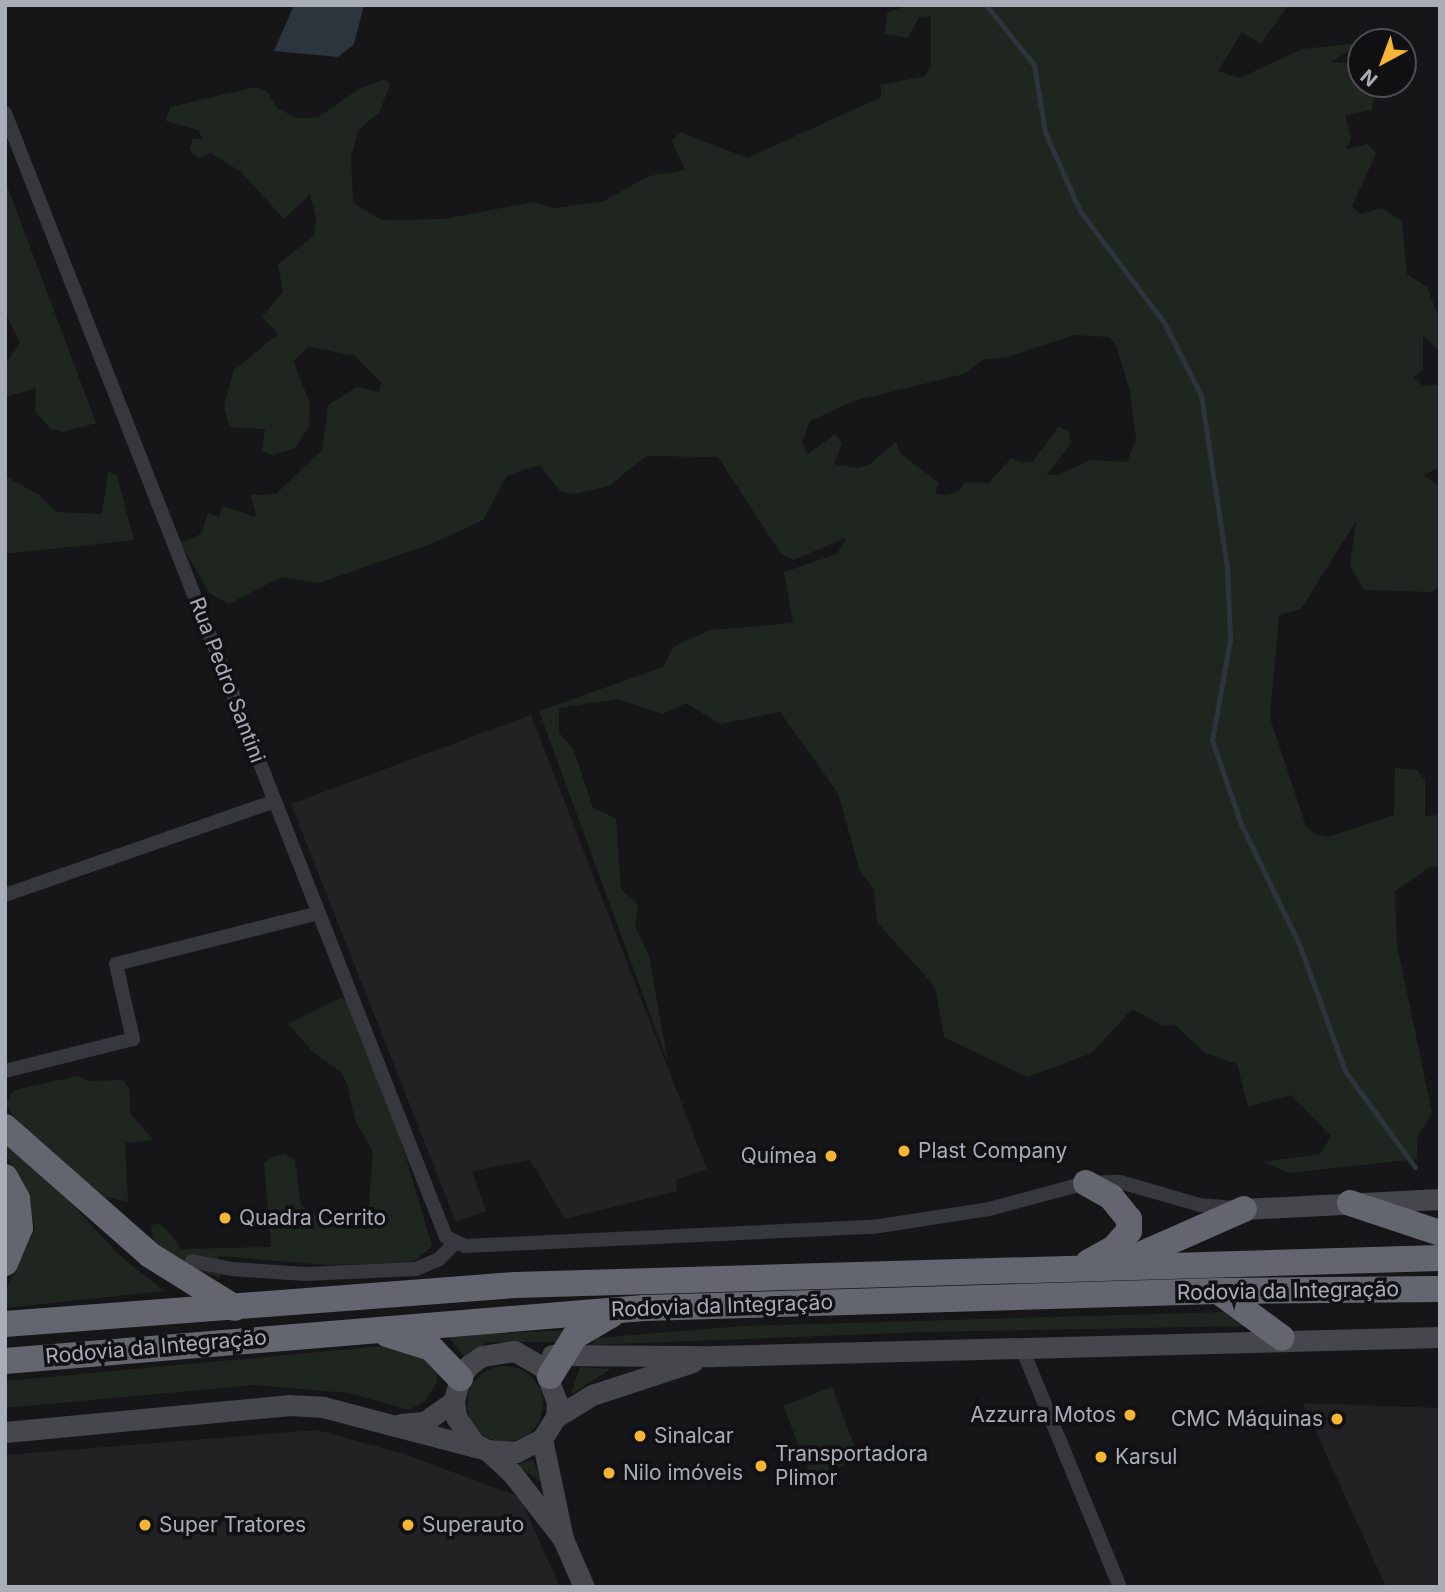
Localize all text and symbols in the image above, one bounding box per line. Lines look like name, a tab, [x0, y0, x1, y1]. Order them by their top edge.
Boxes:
north arrow	[1347, 28, 1417, 98]
text: N	[1356, 64, 1382, 91]
street label: Rua Pedro Santini	[184, 594, 270, 766]
place label: Plast Company	[918, 1138, 1067, 1164]
place label: Químea	[741, 1143, 817, 1169]
marker: Plast Company	[896, 1143, 912, 1159]
marker: Químea	[823, 1148, 839, 1164]
place label: Quadra Cerrito	[239, 1205, 386, 1231]
marker: Quadra Cerrito	[217, 1210, 233, 1226]
street label: Rodovia da Integração	[1177, 1276, 1399, 1306]
street label: Rodovia da Integração	[611, 1290, 833, 1322]
street label: Rodovia da Integração	[44, 1325, 268, 1369]
place label: Azzurra Motos	[970, 1402, 1116, 1428]
place label: CMC Máquinas	[1171, 1406, 1323, 1432]
marker: Azzurra Motos	[1122, 1407, 1138, 1423]
marker: CMC Máquinas	[1329, 1411, 1345, 1427]
place label: Sinalcar	[654, 1423, 734, 1449]
marker: Sinalcar	[632, 1428, 648, 1444]
place label: Transportadora Plimor	[775, 1441, 928, 1491]
place label: Karsul	[1115, 1444, 1177, 1470]
marker: Karsul	[1093, 1449, 1109, 1465]
marker: Transportadora Plimor	[753, 1458, 769, 1474]
place label: Nilo imóveis	[623, 1460, 743, 1486]
marker: Nilo imóveis	[601, 1465, 617, 1481]
place label: Super Tratores	[159, 1512, 306, 1538]
place label: Superauto	[422, 1512, 524, 1538]
marker: Super Tratores	[137, 1517, 153, 1533]
marker: Superauto	[400, 1517, 416, 1533]

